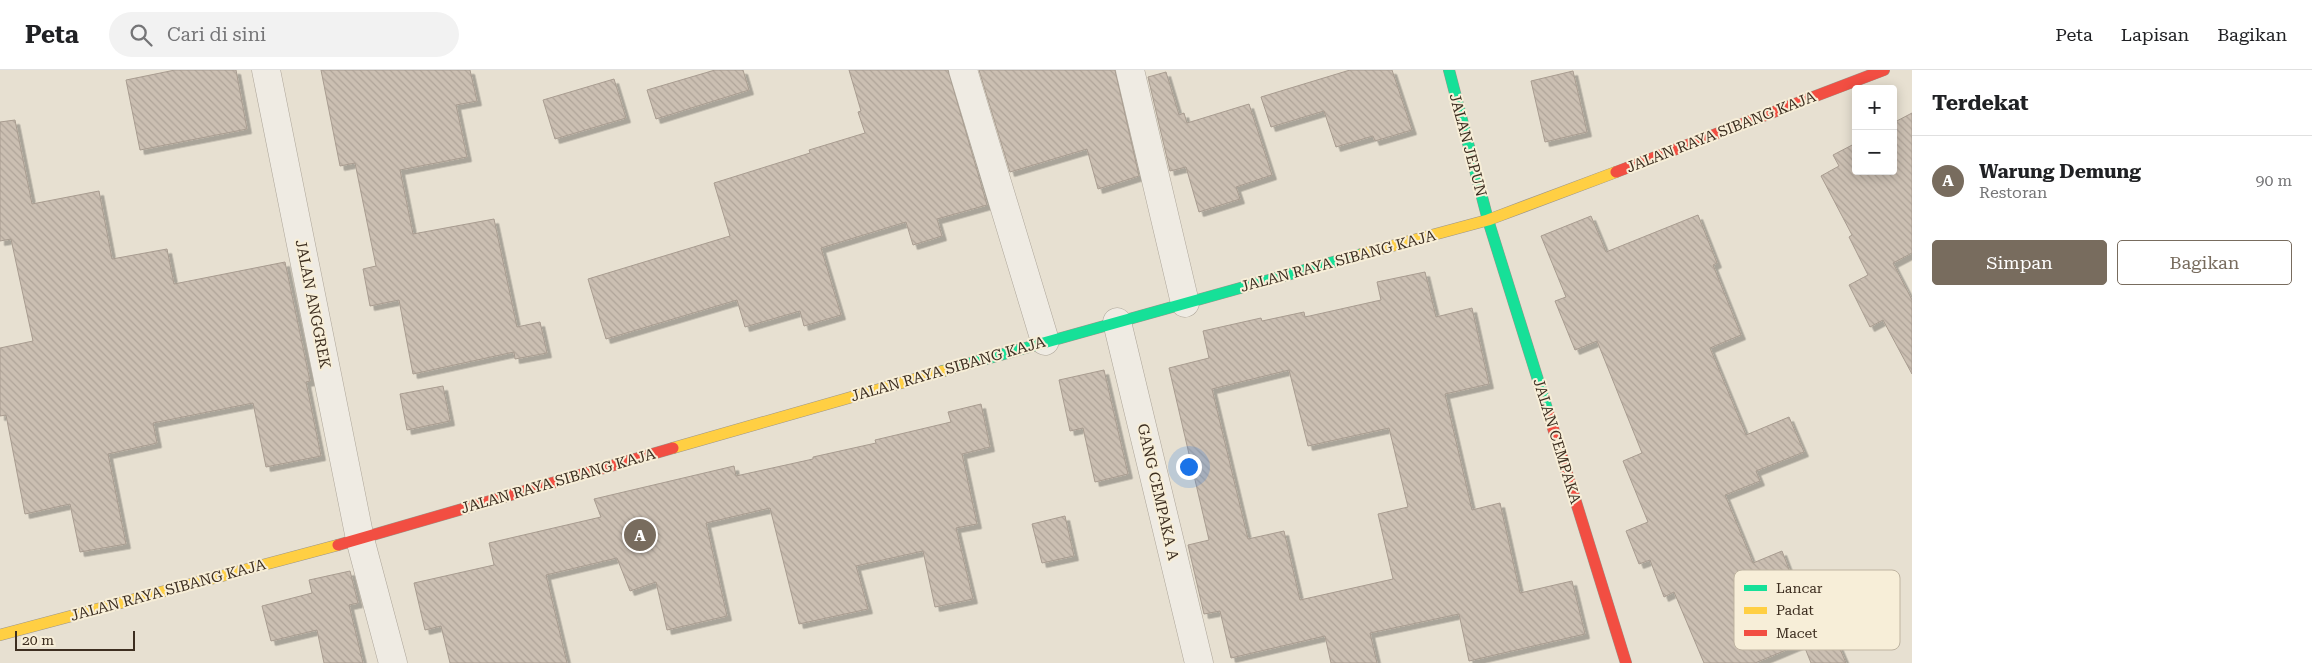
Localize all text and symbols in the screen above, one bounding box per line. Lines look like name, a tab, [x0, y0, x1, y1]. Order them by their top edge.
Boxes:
search box	[109, 12, 459, 57]
text: Peta	[25, 21, 79, 49]
icon: search	[127, 21, 155, 49]
text: Cari di sini	[167, 23, 266, 46]
text: Peta	[2055, 24, 2093, 45]
text: Lapisan	[2121, 24, 2189, 45]
text: Bagikan	[2217, 24, 2287, 45]
map controls	[1852, 85, 1897, 175]
button: +	[1852, 85, 1897, 130]
street label: JALAN RAYA SIBANG KAJA	[1624, 87, 1819, 177]
street label: JALAN JEPUN	[1446, 91, 1490, 199]
text: Terdekat	[1932, 91, 2029, 115]
button: −	[1852, 130, 1897, 175]
text: Warung Demung	[1979, 160, 2141, 183]
text: A	[1942, 171, 1954, 190]
text: 90 m	[2255, 171, 2292, 190]
text: Restoran	[1979, 183, 2047, 202]
street label: JALAN RAYA SIBANG KAJA	[1238, 226, 1438, 296]
street label: JALAN ANGGREK	[292, 238, 334, 370]
button: Simpan	[1932, 240, 2107, 285]
button: Bagikan	[2117, 240, 2292, 285]
street label: JALAN RAYA SIBANG KAJA	[849, 332, 1048, 405]
street label: JALAN CEMPAKA	[1529, 376, 1585, 506]
street label: GANG CEMPAKA A	[1134, 422, 1183, 563]
street label: JALAN RAYA SIBANG KAJA	[459, 444, 658, 517]
your location	[1176, 454, 1202, 480]
pin: A	[624, 516, 656, 554]
street label: JALAN RAYA SIBANG KAJA	[68, 555, 268, 625]
legend	[1734, 570, 1900, 650]
text: Lancar	[1776, 580, 1823, 596]
text: Padat	[1776, 602, 1814, 618]
text: Macet	[1776, 625, 1817, 641]
scale bar	[15, 628, 135, 651]
text: 20 m	[22, 632, 54, 648]

